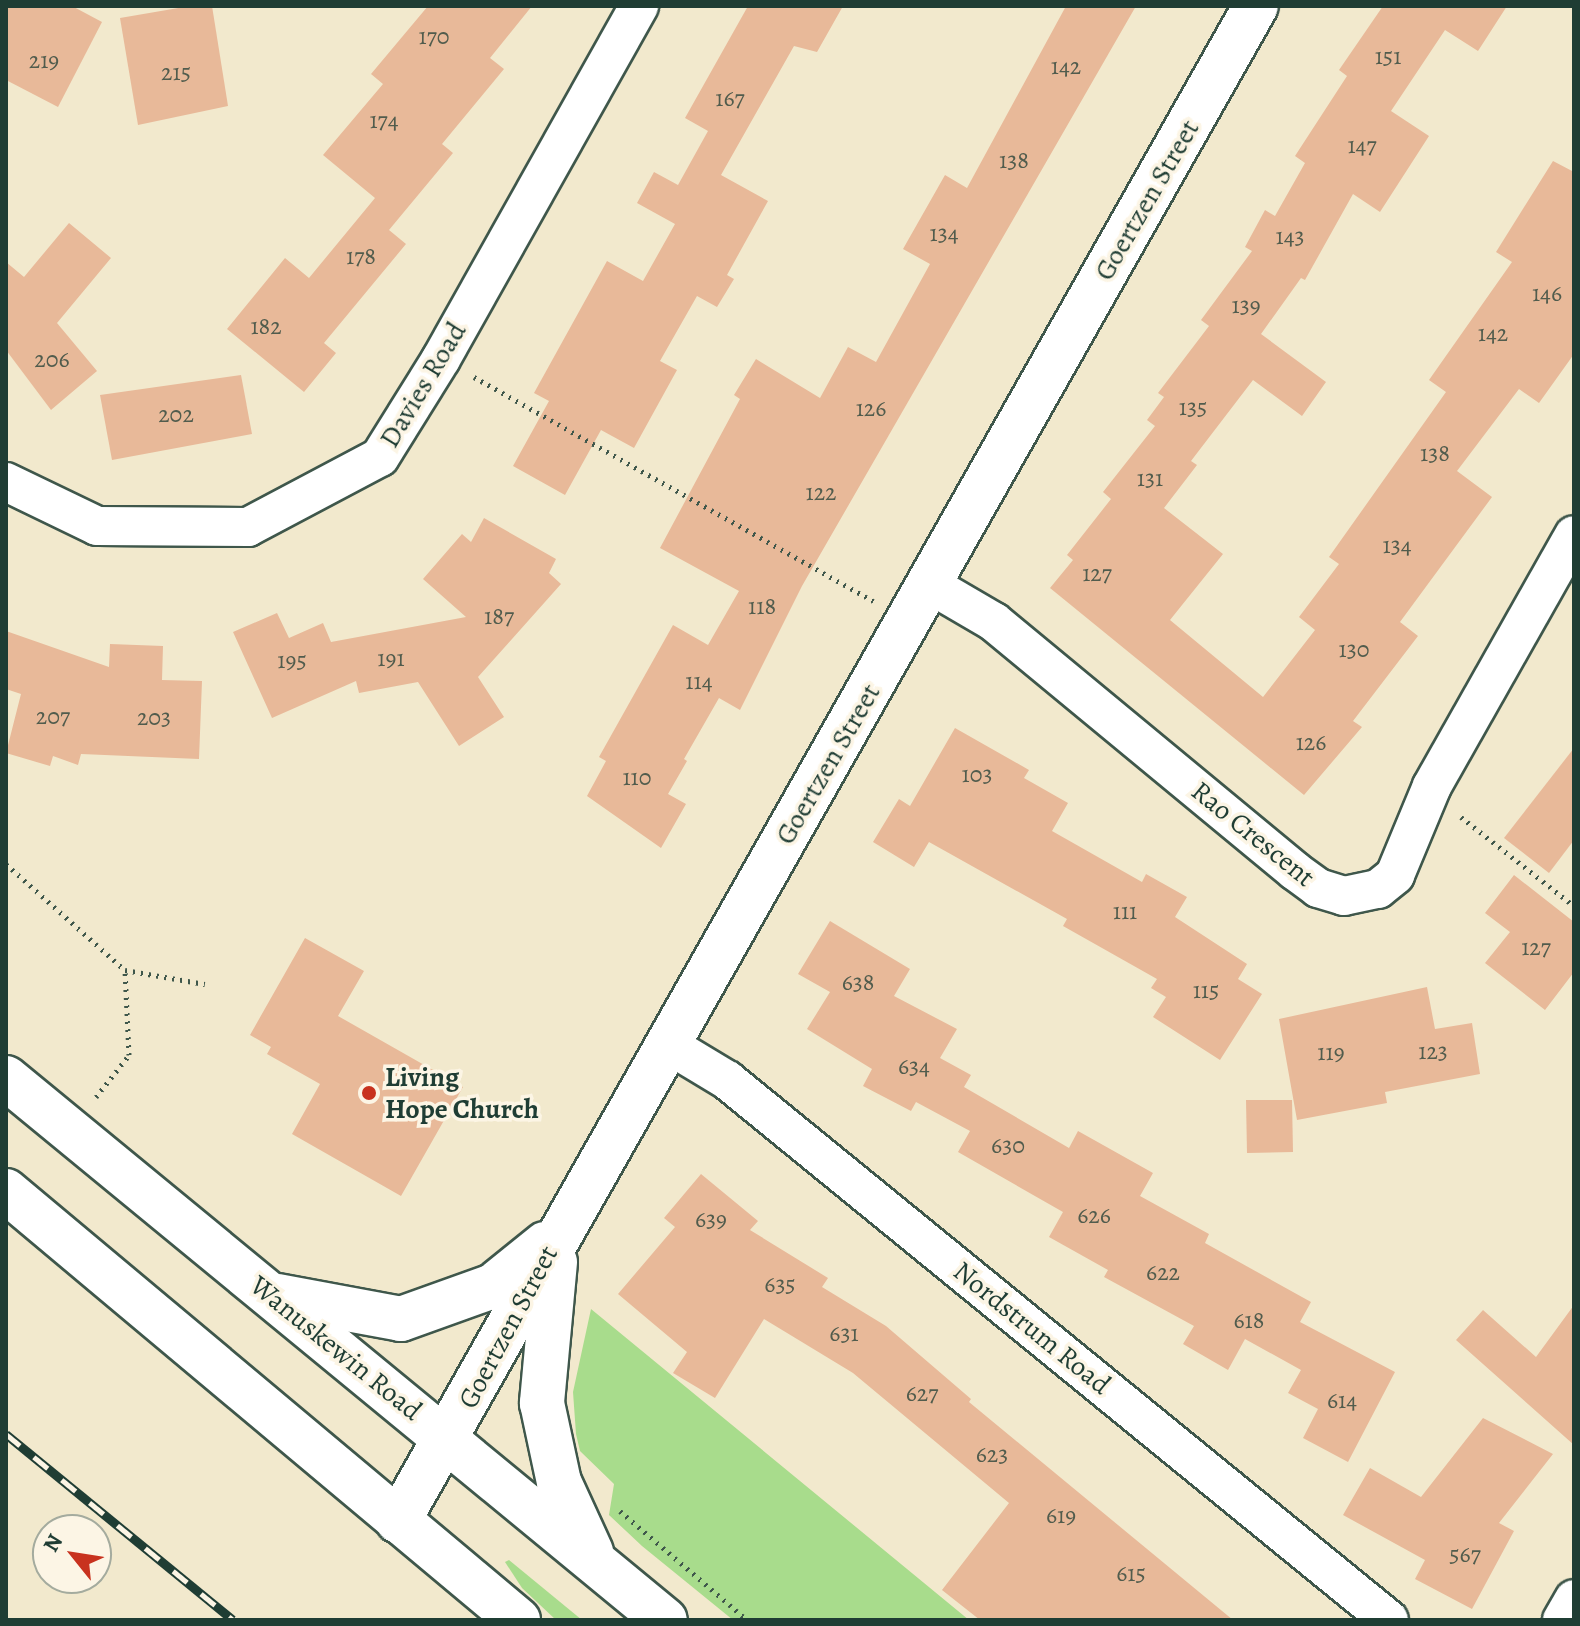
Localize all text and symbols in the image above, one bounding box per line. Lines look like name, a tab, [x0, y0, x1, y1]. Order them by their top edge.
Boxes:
house number: 170	[418, 23, 450, 51]
house number: 151	[1375, 43, 1401, 71]
house number: 219	[29, 47, 59, 75]
house number: 142	[1051, 53, 1081, 81]
house number: 215	[161, 59, 191, 87]
house number: 167	[715, 85, 745, 113]
house number: 174	[369, 107, 399, 135]
street label: Goertzen Street	[1088, 114, 1206, 286]
house number: 147	[1347, 132, 1377, 160]
house number: 138	[999, 147, 1029, 175]
house number: 134	[929, 220, 959, 248]
house number: 143	[1275, 223, 1305, 251]
house number: 178	[346, 243, 376, 271]
house number: 146	[1532, 280, 1562, 308]
house number: 139	[1231, 292, 1261, 320]
house number: 182	[250, 313, 282, 341]
street label: Davies Road	[372, 316, 474, 454]
house number: 142	[1478, 320, 1508, 348]
house number: 206	[34, 346, 70, 374]
house number: 135	[1179, 394, 1207, 422]
house number: 126	[856, 395, 886, 423]
house number: 202	[158, 401, 194, 429]
house number: 138	[1420, 440, 1450, 468]
house number: 131	[1137, 465, 1163, 493]
house number: 122	[805, 479, 837, 507]
house number: 134	[1382, 532, 1412, 560]
house number: 127	[1082, 560, 1112, 588]
house number: 118	[748, 593, 776, 621]
house number: 187	[484, 603, 514, 631]
house number: 130	[1339, 636, 1369, 664]
house number: 191	[377, 645, 405, 673]
house number: 195	[277, 647, 307, 675]
house number: 114	[685, 668, 713, 696]
street label: Goertzen Street	[769, 678, 887, 850]
house number: 207	[36, 703, 70, 731]
house number: 203	[137, 704, 171, 732]
house number: 126	[1296, 729, 1326, 757]
house number: 103	[962, 761, 992, 789]
house number: 110	[622, 764, 652, 792]
street label: Rao Crescent	[1185, 774, 1321, 894]
house number: 111	[1113, 898, 1137, 926]
house number: 127	[1521, 934, 1551, 962]
house number: 638	[842, 969, 874, 997]
house number: 115	[1193, 977, 1219, 1005]
house number: 123	[1418, 1038, 1448, 1066]
house number: 119	[1317, 1039, 1345, 1067]
house number: 634	[898, 1053, 930, 1081]
place label: Living Hope Church	[385, 1060, 539, 1126]
marker: Living Hope Church	[360, 1084, 378, 1102]
house number: 630	[991, 1132, 1025, 1160]
house number: 626	[1077, 1202, 1111, 1230]
house number: 639	[695, 1206, 727, 1234]
street label: Goertzen Street	[451, 1240, 565, 1414]
street label: Nordstrum Road	[947, 1254, 1117, 1402]
house number: 622	[1146, 1259, 1180, 1287]
street label: Wanuskewin Road	[243, 1268, 429, 1428]
house number: 635	[764, 1271, 796, 1299]
house number: 618	[1234, 1307, 1264, 1335]
house number: 631	[829, 1320, 859, 1348]
house number: 627	[906, 1380, 938, 1408]
house number: 614	[1327, 1387, 1357, 1415]
house number: 623	[976, 1441, 1008, 1469]
house number: 619	[1046, 1502, 1076, 1530]
north arrow	[32, 1514, 112, 1594]
text: N	[36, 1529, 70, 1557]
house number: 567	[1449, 1541, 1481, 1569]
house number: 615	[1116, 1560, 1146, 1588]

